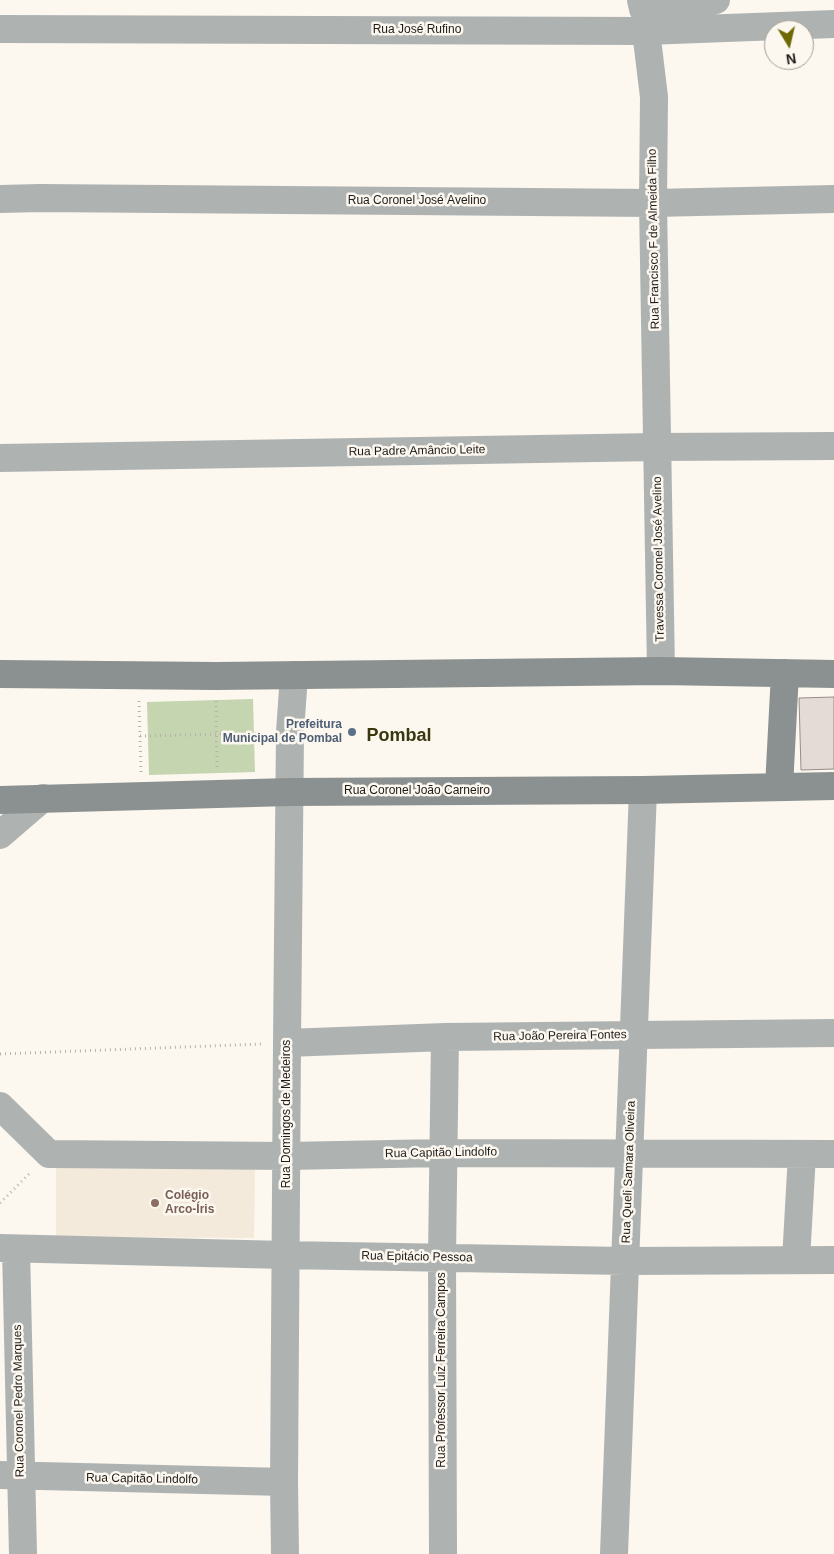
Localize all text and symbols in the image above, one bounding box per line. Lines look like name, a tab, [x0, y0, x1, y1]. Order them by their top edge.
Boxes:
north arrow	[764, 20, 814, 70]
street label: Rua José Rufino	[373, 23, 461, 37]
text: N	[785, 50, 797, 68]
street label: Rua Francisco F de Almeida Filho	[645, 149, 663, 329]
street label: Rua Coronel José Avelino	[348, 194, 486, 208]
street label: Rua Padre Amâncio Leite	[349, 443, 485, 459]
street label: Travessa Coronel José Avelino	[650, 476, 668, 642]
place label: Prefeitura Municipal de Pombal	[223, 718, 342, 746]
district label: Pombal	[366, 725, 432, 747]
marker: Prefeitura Municipal de Pombal	[346, 726, 358, 738]
street label: Rua Coronel João Carneiro	[344, 784, 490, 798]
street label: Rua João Pereira Fontes	[493, 1028, 627, 1044]
street label: Rua Domingos de Medeiros	[280, 1040, 294, 1188]
street label: Rua Queli Samara Oliveira	[619, 1100, 639, 1244]
street label: Rua Capitão Lindolfo	[385, 1145, 497, 1161]
place label: Colégio Arco-Íris	[165, 1189, 214, 1217]
marker: Colégio Arco-Íris	[149, 1197, 161, 1209]
street label: Rua Epitácio Pessoa	[361, 1249, 473, 1265]
street label: Rua Professor Luiz Ferreira Campos	[435, 1272, 449, 1468]
street label: Rua Coronel Pedro Marques	[10, 1325, 28, 1477]
street label: Rua Capitão Lindolfo	[86, 1471, 198, 1487]

